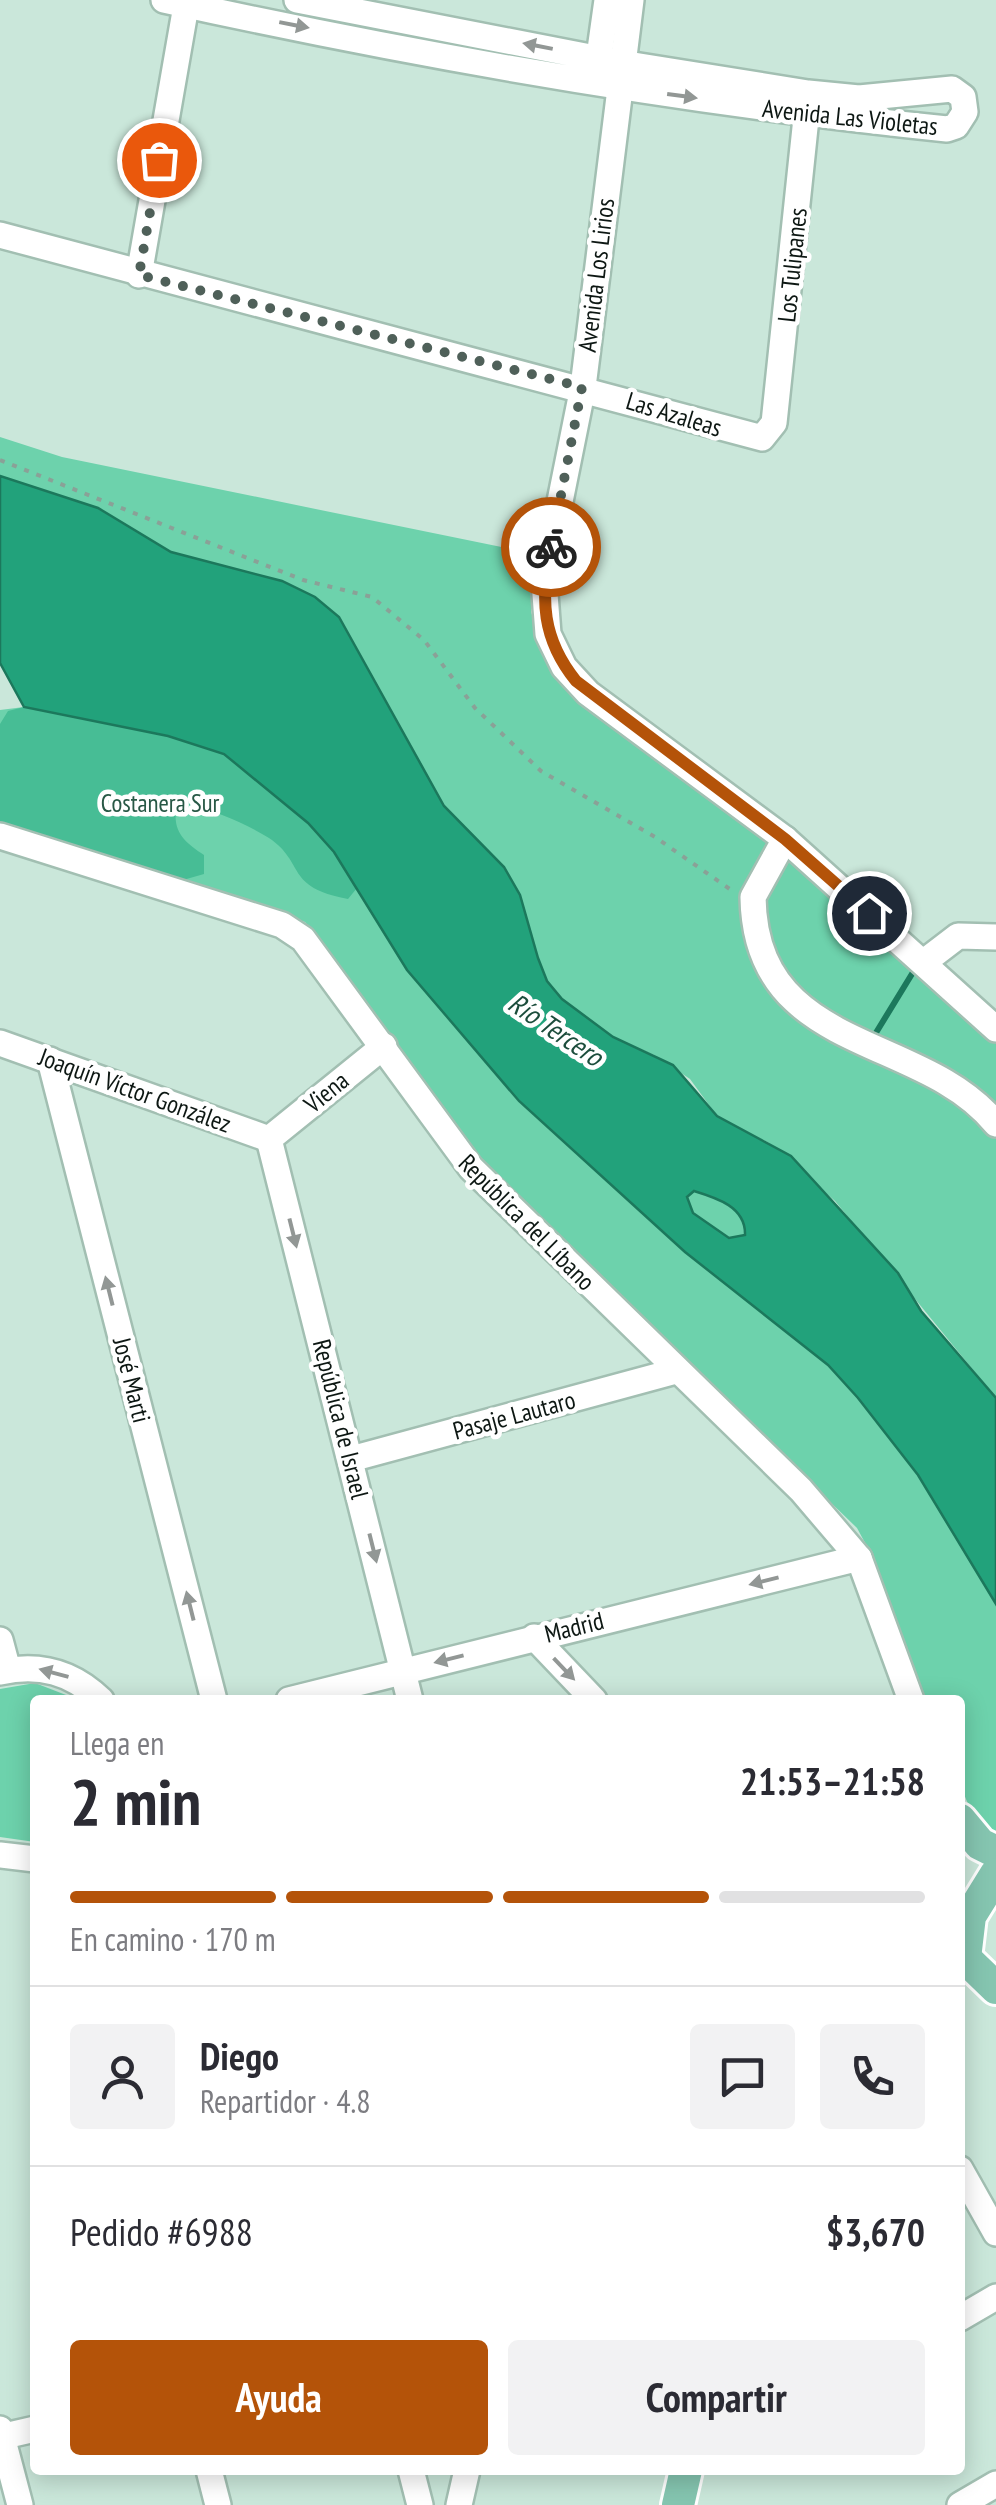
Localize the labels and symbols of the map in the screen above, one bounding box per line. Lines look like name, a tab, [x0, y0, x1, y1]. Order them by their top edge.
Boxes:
one-way arrow	[278, 18, 310, 33]
one-way arrow	[522, 38, 553, 53]
one-way arrow	[667, 89, 698, 104]
street label: Avenida Las Violetas	[761, 92, 939, 142]
pin	[117, 118, 202, 203]
street label: Avenida Los Lirios	[571, 196, 621, 354]
street label: Los Tulipanes	[770, 206, 814, 324]
street label: Las Azaleas	[622, 384, 726, 444]
courier	[501, 497, 601, 597]
park label: Costanera Sur	[101, 787, 220, 819]
pin	[827, 871, 912, 956]
water label: Río Tercero	[502, 984, 612, 1075]
street label: Joaquín Víctor González	[34, 1040, 235, 1140]
street label: Viena	[296, 1064, 355, 1120]
street label: República del Líbano	[452, 1147, 602, 1297]
one-way arrow	[286, 1218, 302, 1249]
one-way arrow	[101, 1275, 116, 1306]
street label: José Marti	[106, 1333, 158, 1426]
street label: República de Israel	[306, 1336, 376, 1502]
street label: Pasaje Lautaro	[449, 1383, 579, 1447]
one-way arrow	[366, 1533, 381, 1564]
one-way arrow	[748, 1574, 779, 1589]
one-way arrow	[182, 1590, 198, 1621]
street label: Madrid	[541, 1604, 607, 1650]
one-way arrow	[433, 1652, 464, 1667]
one-way arrow	[552, 1656, 575, 1680]
one-way arrow	[38, 1664, 69, 1680]

